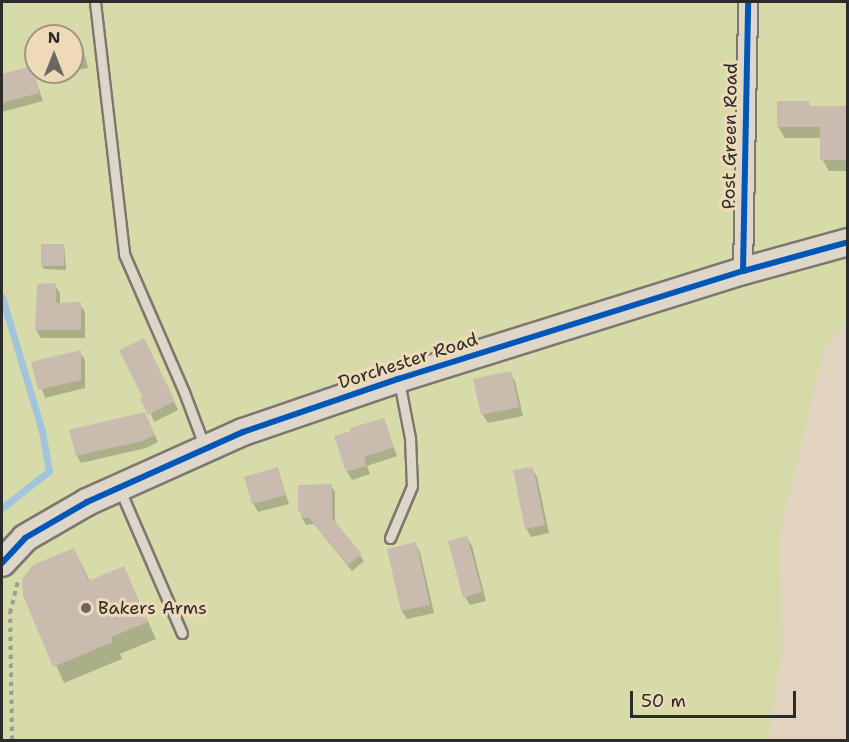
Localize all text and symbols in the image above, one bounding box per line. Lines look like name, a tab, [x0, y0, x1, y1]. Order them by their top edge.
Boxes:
north arrow	[24, 24, 84, 84]
text: N	[48, 27, 60, 48]
street label: Post Green Road	[718, 63, 742, 209]
street label: Dorchester Road	[336, 328, 480, 394]
place label: Bakers Arms	[98, 597, 207, 619]
marker: Bakers Arms	[79, 601, 93, 615]
scale bar	[633, 679, 800, 717]
text: 50 m	[641, 689, 686, 713]

